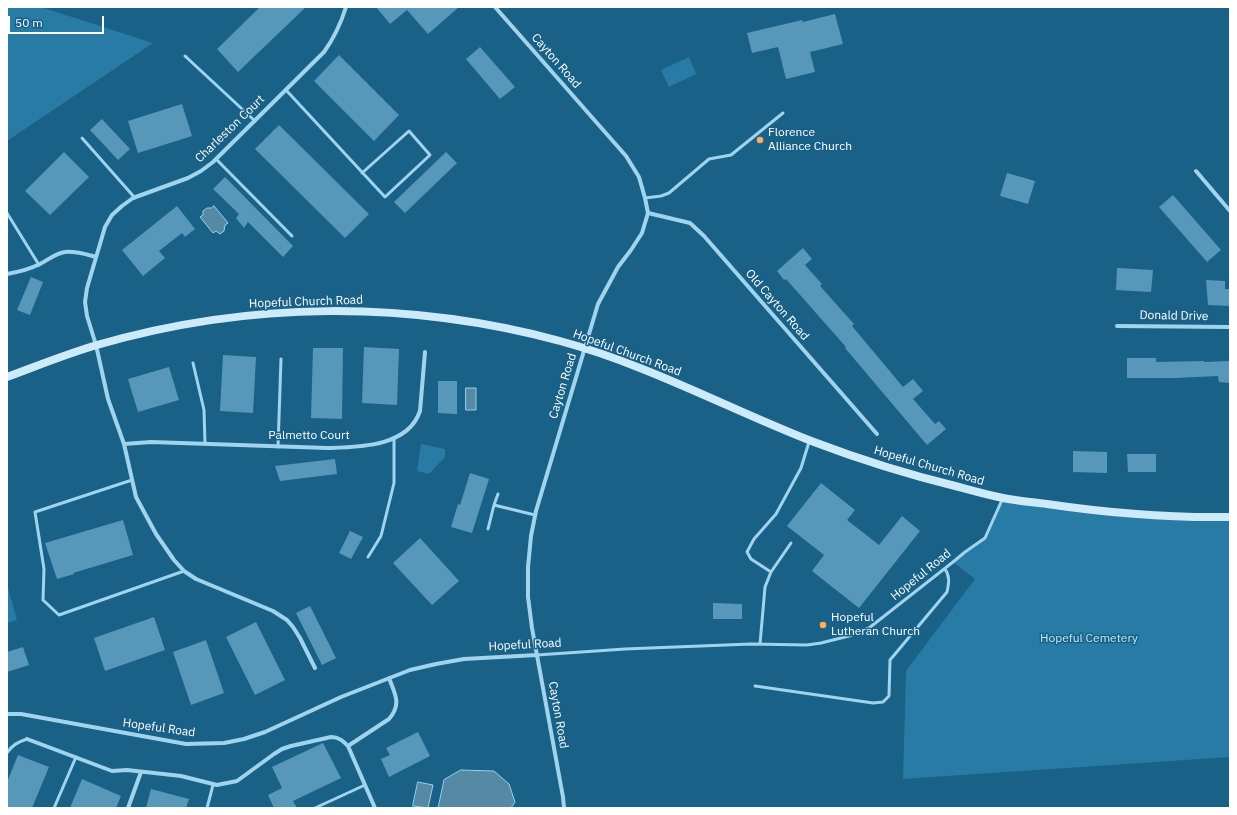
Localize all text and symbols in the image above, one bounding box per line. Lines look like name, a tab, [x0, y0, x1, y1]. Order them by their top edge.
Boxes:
scale bar	[10, 8, 106, 34]
text: 50 m	[15, 15, 43, 30]
street label: Cayton Road	[528, 31, 584, 91]
street label: Charleston Court	[192, 92, 268, 166]
place label: Florence Alliance Church	[768, 126, 852, 154]
marker: Florence Alliance Church	[755, 135, 765, 145]
street label: Old Cayton Road	[742, 267, 812, 343]
street label: Hopeful Church Road	[249, 293, 363, 311]
street label: Donald Drive	[1139, 308, 1209, 324]
street label: Hopeful Church Road	[571, 327, 683, 379]
street label: Cayton Road	[546, 351, 580, 421]
street label: Palmetto Court	[268, 429, 350, 443]
street label: Hopeful Church Road	[872, 443, 986, 489]
street label: Hopeful Road	[888, 546, 954, 604]
place label: Hopeful Lutheran Church	[831, 611, 920, 639]
marker: Hopeful Lutheran Church	[818, 620, 828, 630]
park label: Hopeful Cemetery	[1040, 632, 1138, 646]
street label: Hopeful Road	[488, 636, 562, 654]
street label: Cayton Road	[545, 680, 571, 750]
street label: Hopeful Road	[122, 716, 196, 740]

